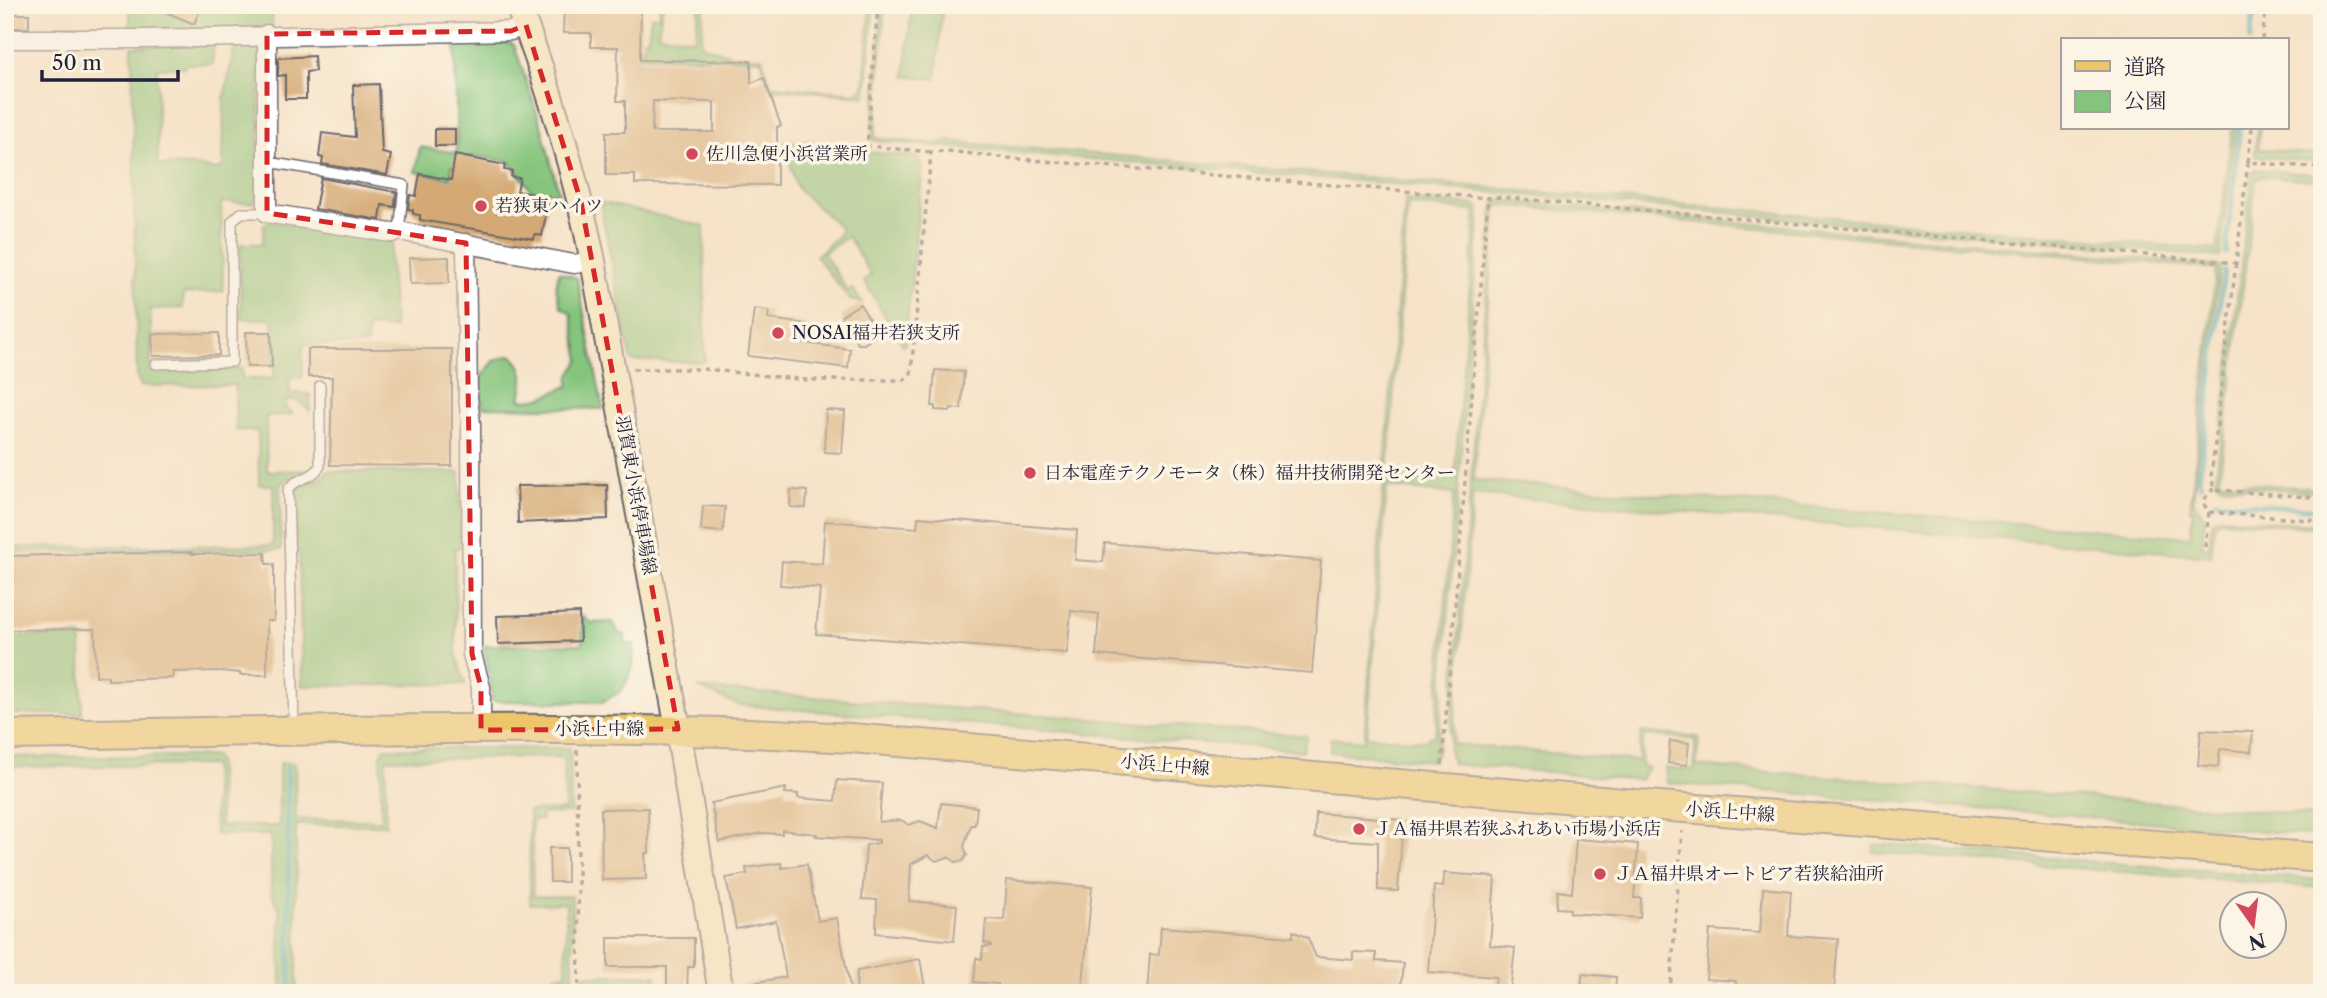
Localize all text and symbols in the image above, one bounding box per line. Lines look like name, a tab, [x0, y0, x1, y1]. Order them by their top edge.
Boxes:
scale bar	[42, 38, 178, 82]
legend	[2061, 38, 2288, 130]
text: 50 m	[52, 50, 102, 75]
text: 道路	[2124, 54, 2166, 79]
text: 公園	[2124, 88, 2166, 113]
place label: 佐川急便小浜営業所	[706, 143, 868, 165]
marker: 佐川急便小浜営業所	[684, 146, 700, 162]
place label: 若狭東ハイツ	[495, 195, 603, 217]
marker: 若狭東ハイツ	[473, 198, 489, 214]
place label: NOSAI福井若狭支所	[792, 322, 960, 344]
marker: NOSAI福井若狭支所	[770, 325, 786, 341]
street label: 羽賀東小浜停車場線	[611, 413, 661, 577]
place label: 日本電産テクノモータ（株）福井技術開発センター	[1044, 462, 1455, 484]
marker: 日本電産テクノモータ（株）福井技術開発センター	[1022, 465, 1038, 481]
street label: 小浜上中線	[554, 718, 644, 740]
street label: 小浜上中線	[1119, 750, 1211, 780]
street label: 小浜上中線	[1684, 798, 1776, 826]
place label: ＪＡ福井県若狭ふれあい市場小浜店	[1373, 818, 1661, 840]
marker: ＪＡ福井県若狭ふれあい市場小浜店	[1351, 821, 1367, 837]
place label: ＪＡ福井県オートピア若狭給油所	[1614, 863, 1884, 885]
marker: ＪＡ福井県オートピア若狭給油所	[1592, 866, 1608, 882]
north arrow	[2218, 890, 2288, 960]
text: N	[2246, 928, 2268, 954]

